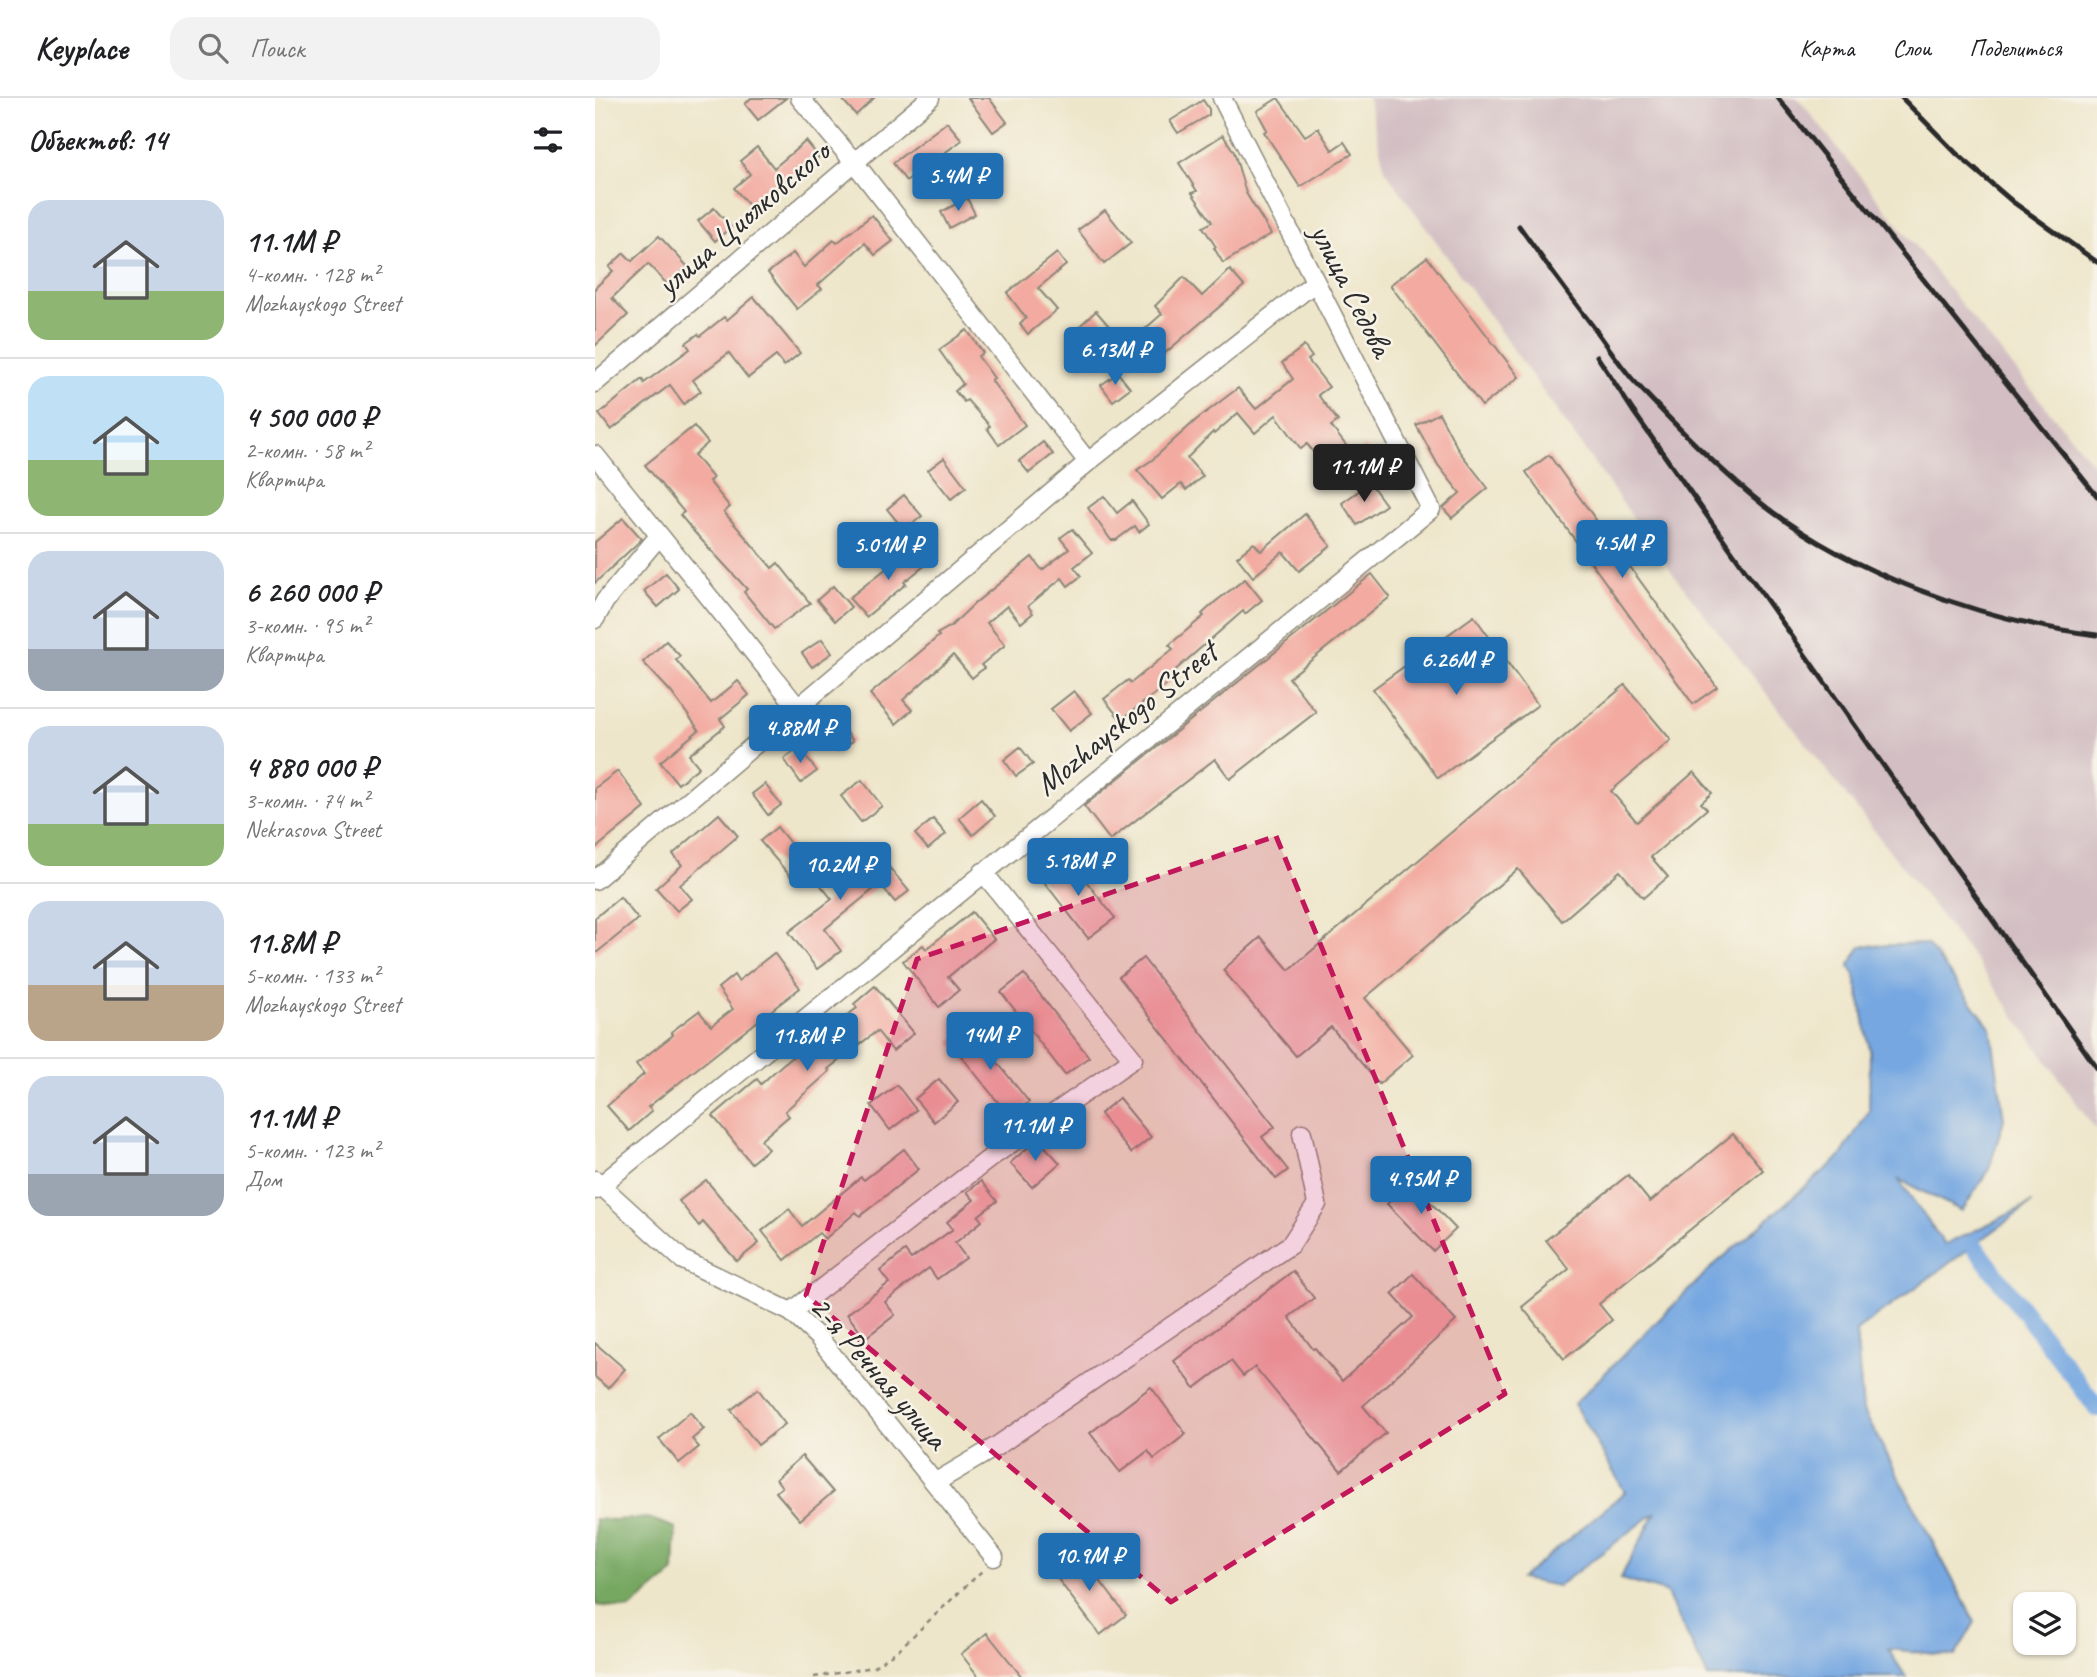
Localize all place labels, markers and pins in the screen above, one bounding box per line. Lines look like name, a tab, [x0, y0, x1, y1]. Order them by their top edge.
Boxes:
pin: 5.4M ₽	[901, 153, 1015, 213]
pin: 6.13M ₽	[1050, 328, 1180, 387]
pin: 11.1M ₽	[1299, 444, 1429, 504]
pin: 4.5M ₽	[1565, 520, 1679, 580]
pin: 5.01M ₽	[823, 522, 953, 582]
pin: 6.26M ₽	[1391, 638, 1521, 697]
pin: 4.88M ₽	[735, 706, 865, 765]
pin: 5.18M ₽	[1013, 838, 1143, 898]
pin: 10.2M ₽	[775, 842, 905, 902]
pin: 14M ₽	[941, 1012, 1039, 1072]
pin: 11.8M ₽	[742, 1014, 872, 1073]
pin: 11.1M ₽	[970, 1104, 1100, 1163]
pin: 4.95M ₽	[1356, 1156, 1486, 1216]
pin: 10.9M ₽	[1024, 1534, 1154, 1593]

